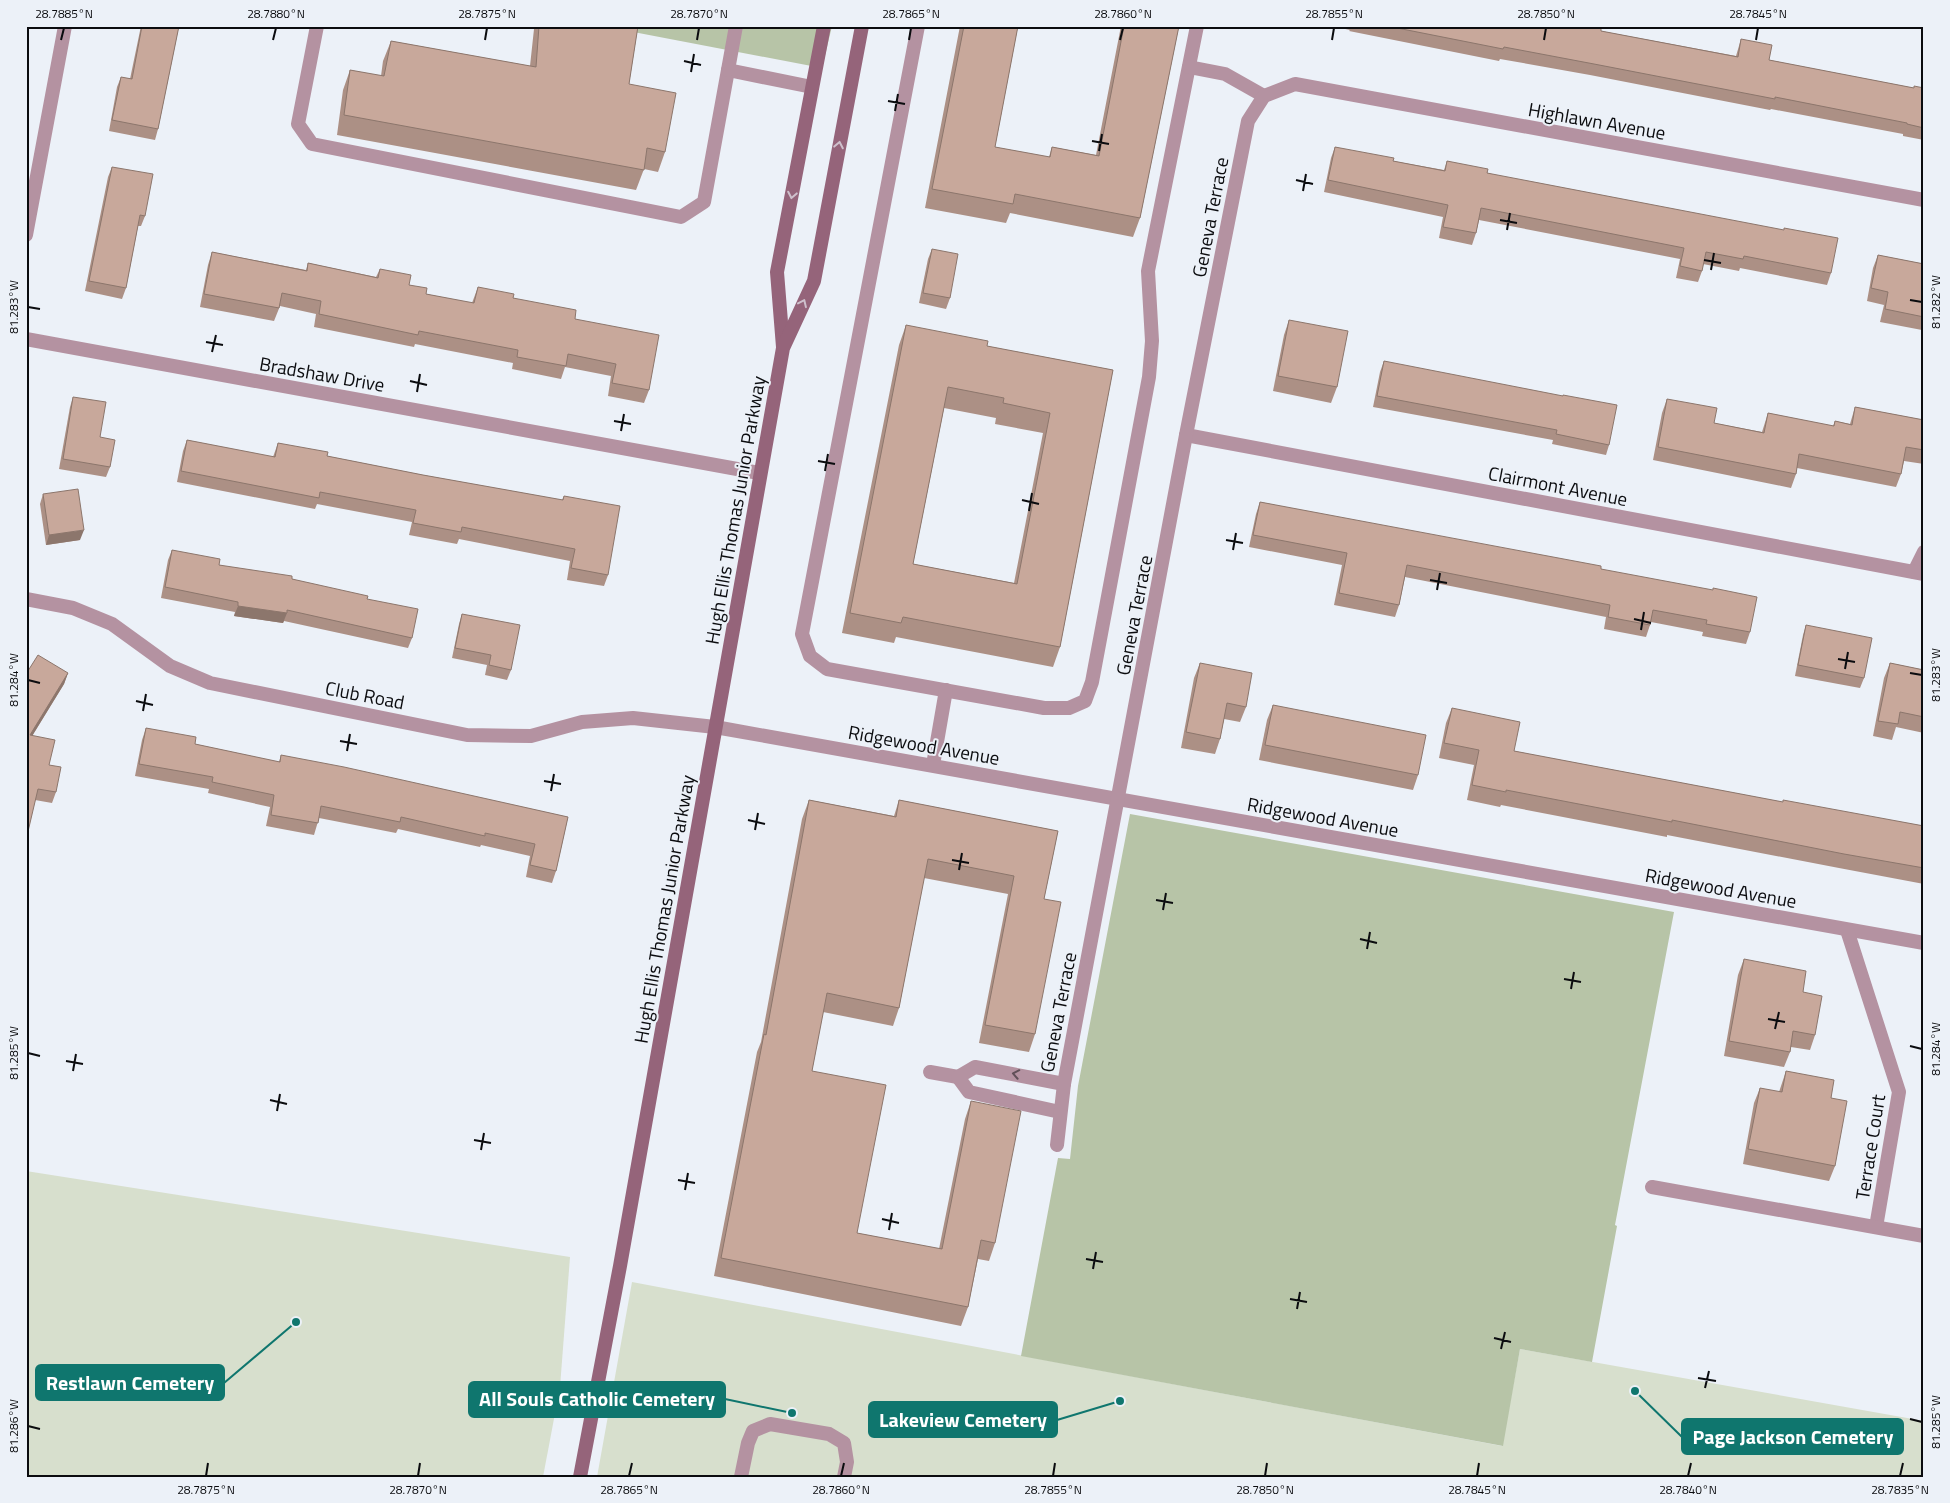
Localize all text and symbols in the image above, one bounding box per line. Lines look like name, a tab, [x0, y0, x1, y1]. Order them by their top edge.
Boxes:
text: 28.7885°N	[35, 4, 93, 23]
text: 28.7880°N	[247, 4, 305, 23]
text: 28.7875°N	[458, 4, 516, 23]
text: 28.7870°N	[670, 4, 728, 23]
text: 28.7865°N	[882, 4, 940, 23]
text: 28.7860°N	[1094, 4, 1152, 23]
text: 28.7855°N	[1305, 4, 1363, 23]
text: 28.7850°N	[1517, 4, 1575, 23]
text: 28.7845°N	[1729, 4, 1787, 23]
street label: Highlawn Avenue	[1526, 94, 1668, 147]
one-way arrow	[834, 141, 844, 150]
street label: Geneva Terrace	[1184, 154, 1235, 280]
one-way arrow	[787, 190, 798, 199]
text: 81.282°W	[1926, 275, 1945, 329]
text: 81.283°W	[4, 280, 23, 334]
one-way arrow	[797, 299, 808, 308]
street label: Bradshaw Drive	[257, 348, 387, 399]
street label: Hugh Ellis Thomas Junior Parkway	[697, 373, 772, 646]
street label: Clairmont Avenue	[1486, 458, 1630, 513]
street label: Geneva Terrace	[1108, 552, 1159, 678]
text: 81.283°W	[1926, 648, 1945, 702]
text: 81.284°W	[4, 653, 23, 707]
street label: Club Road	[323, 673, 407, 716]
street label: Ridgewood Avenue	[846, 717, 1002, 772]
street label: Hugh Ellis Thomas Junior Parkway	[626, 772, 701, 1045]
street label: Ridgewood Avenue	[1245, 789, 1401, 844]
street label: Ridgewood Avenue	[1643, 860, 1799, 915]
street label: Geneva Terrace	[1032, 949, 1083, 1075]
text: 81.284°W	[1926, 1022, 1945, 1076]
text: 81.285°W	[4, 1026, 23, 1080]
one-way arrow	[1011, 1070, 1020, 1080]
street label: Terrace Court	[1847, 1092, 1892, 1202]
callout: Restlawn Cemetery	[36, 1365, 224, 1400]
text: Restlawn Cemetery	[46, 1367, 214, 1398]
callout: All Souls Catholic Cemetery	[469, 1382, 725, 1417]
text: All Souls Catholic Cemetery	[479, 1383, 715, 1414]
text: 81.285°W	[1926, 1395, 1945, 1449]
text: 81.286°W	[4, 1399, 23, 1453]
callout: Lakeview Cemetery	[869, 1402, 1057, 1437]
text: Lakeview Cemetery	[879, 1404, 1047, 1435]
callout: Page Jackson Cemetery	[1682, 1419, 1903, 1454]
text: Page Jackson Cemetery	[1693, 1421, 1894, 1452]
text: 28.7875°N	[177, 1480, 235, 1499]
text: 28.7870°N	[389, 1480, 447, 1499]
text: 28.7865°N	[600, 1480, 658, 1499]
text: 28.7860°N	[812, 1480, 870, 1499]
text: 28.7855°N	[1024, 1480, 1082, 1499]
text: 28.7850°N	[1236, 1480, 1294, 1499]
text: 28.7845°N	[1448, 1480, 1506, 1499]
text: 28.7840°N	[1659, 1480, 1717, 1499]
text: 28.7835°N	[1871, 1480, 1929, 1499]

